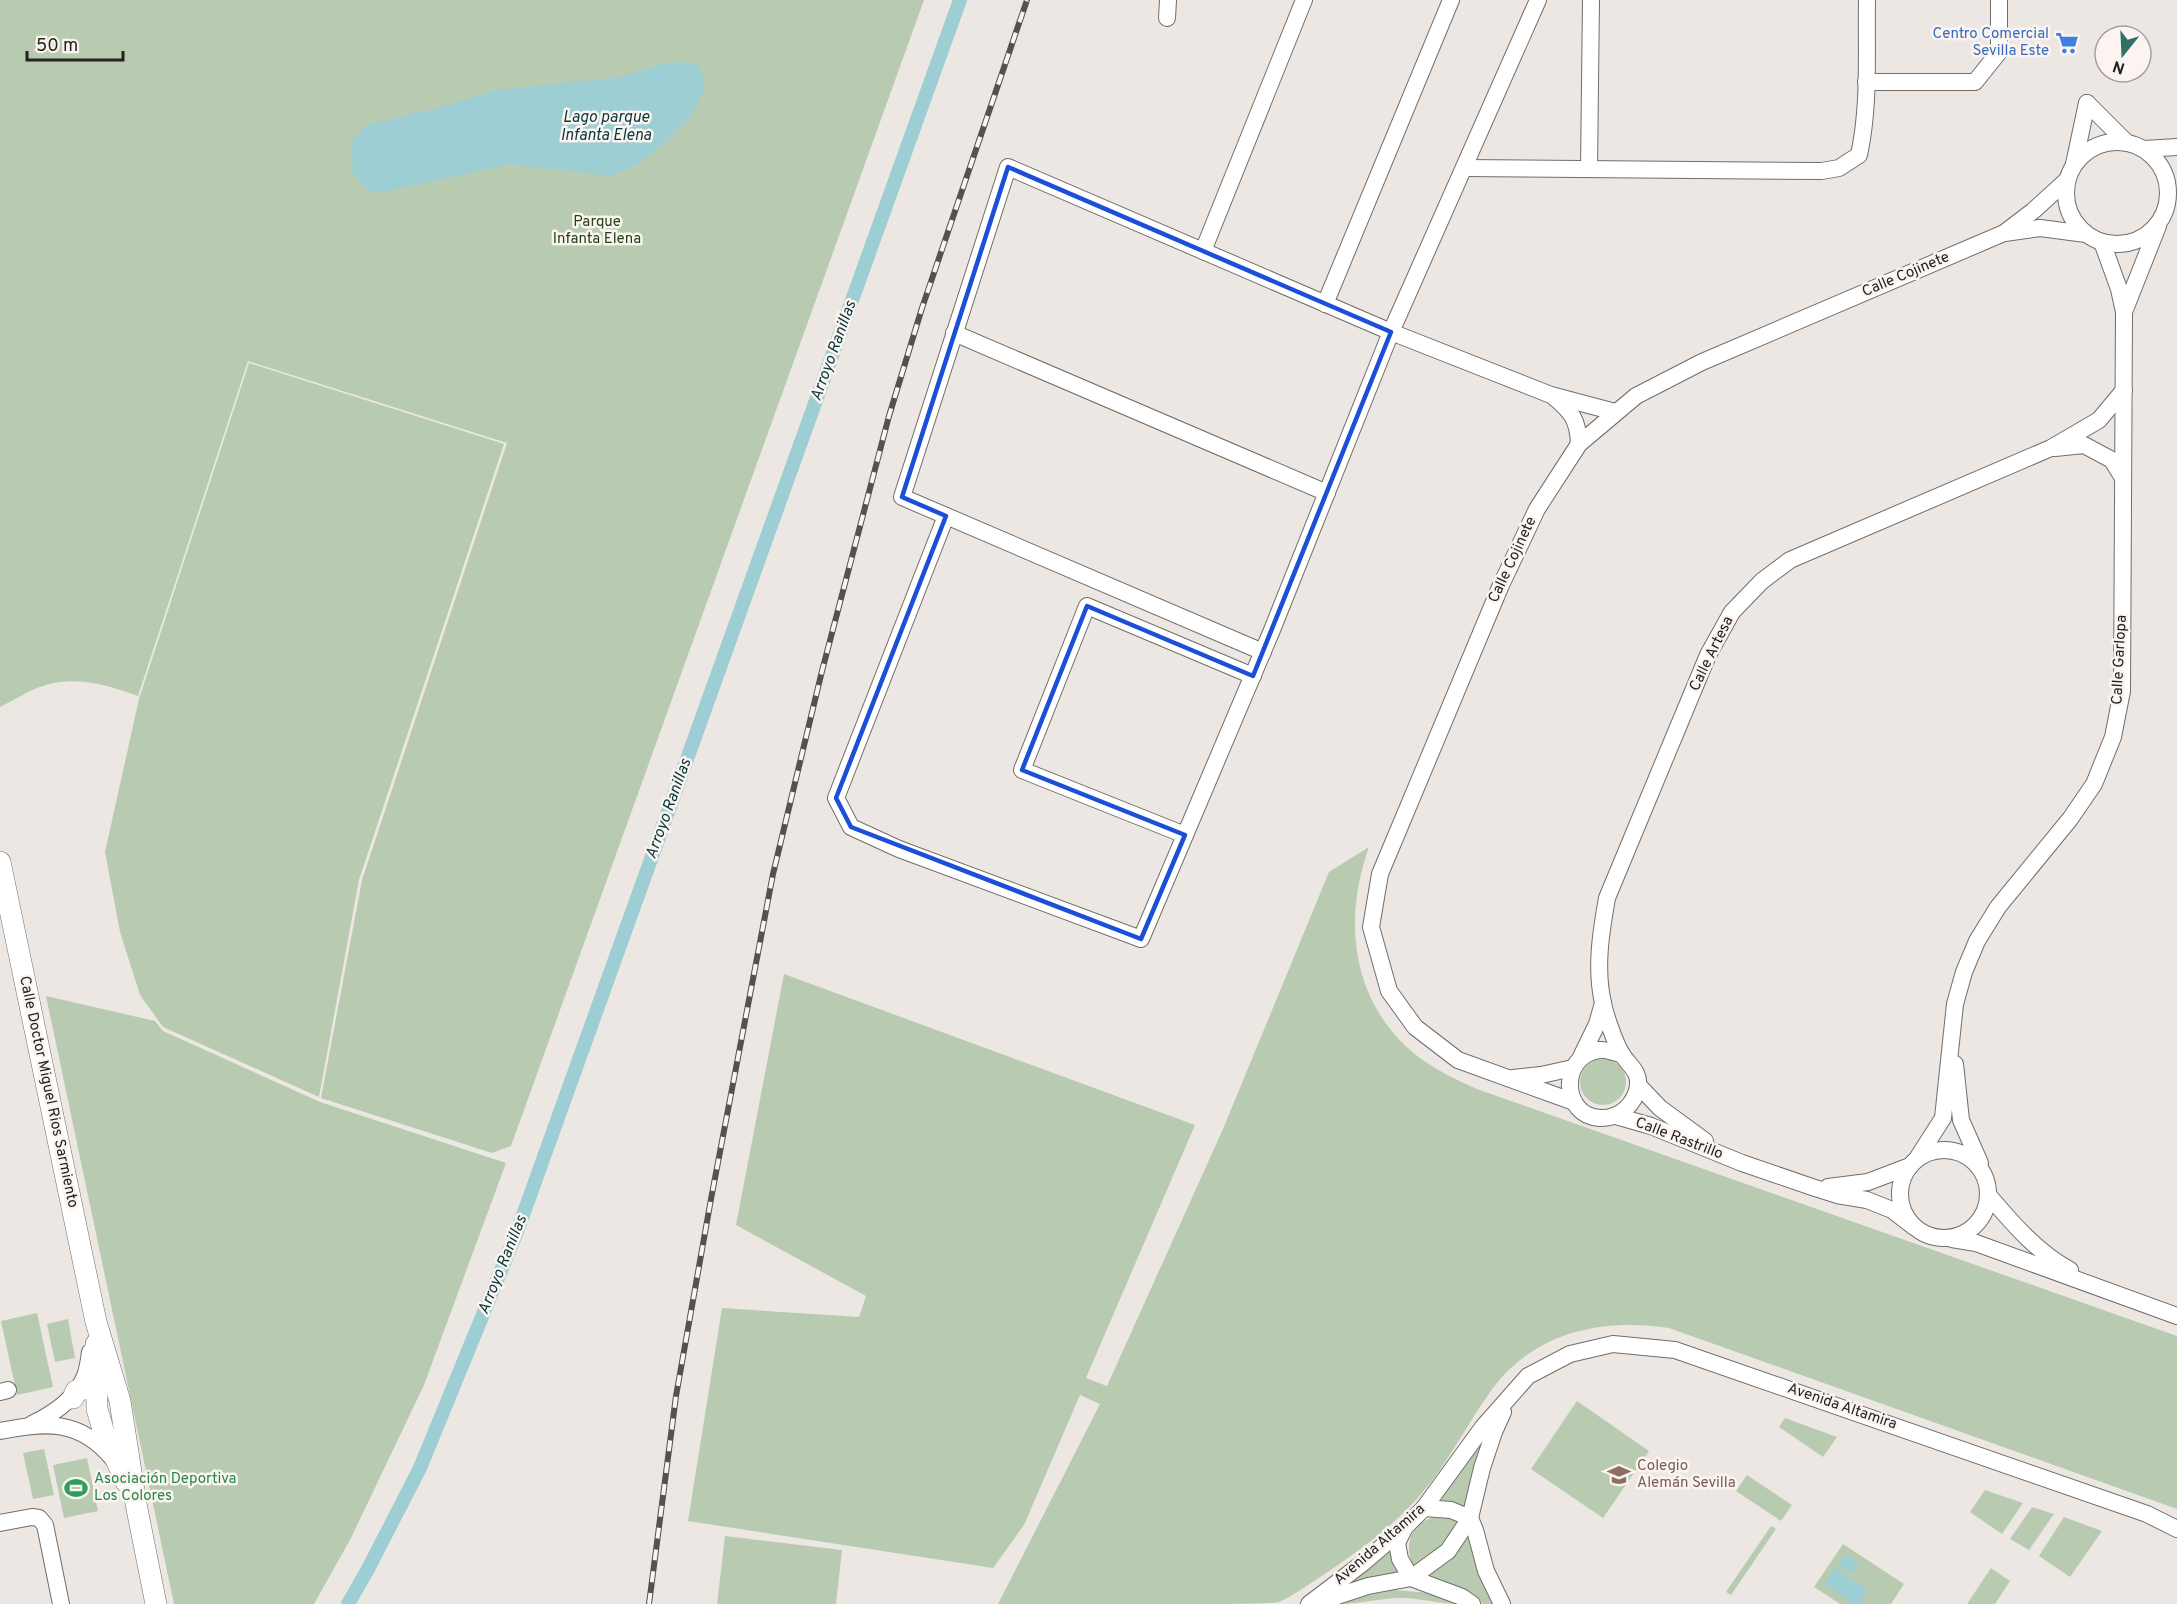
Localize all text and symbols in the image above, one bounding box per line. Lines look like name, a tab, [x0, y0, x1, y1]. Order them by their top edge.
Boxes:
scale bar	[27, 24, 123, 62]
north arrow	[2093, 24, 2153, 84]
place label: Centro Comercial Sevilla Este	[1933, 25, 2049, 61]
supermarket icon: Centro Comercial Sevilla Este	[2054, 30, 2080, 56]
text: 50 m	[36, 35, 78, 58]
text: N	[2110, 55, 2128, 78]
water label: Lago parque Infanta Elena	[561, 108, 652, 146]
park label: Parque Infanta Elena	[553, 213, 641, 249]
street label: Calle Cojinete	[1859, 248, 1953, 302]
water label: Arroyo Ranillas	[807, 298, 862, 404]
street label: Calle Cojinete	[1485, 514, 1541, 606]
street label: Calle Artesa	[1686, 613, 1738, 695]
street label: Calle Garlopa	[2108, 615, 2132, 705]
water label: Arroyo Ranillas	[642, 756, 697, 862]
street label: Calle Doctor Miguel Rios Sarmiento	[14, 974, 82, 1210]
street label: Calle Rastrillo	[1632, 1114, 1726, 1164]
water label: Arroyo Ranillas	[474, 1212, 532, 1317]
street label: Avenida Altamira	[1785, 1379, 1899, 1435]
place label: Colegio Alemán Sevilla	[1637, 1457, 1736, 1493]
school or university icon: Colegio Alemán Sevilla	[1606, 1462, 1632, 1488]
place label: Asociación Deportiva Los Colores	[94, 1470, 237, 1506]
sports icon: Asociación Deportiva Los Colores	[63, 1475, 89, 1501]
street label: Avenida Altamira	[1331, 1500, 1429, 1590]

